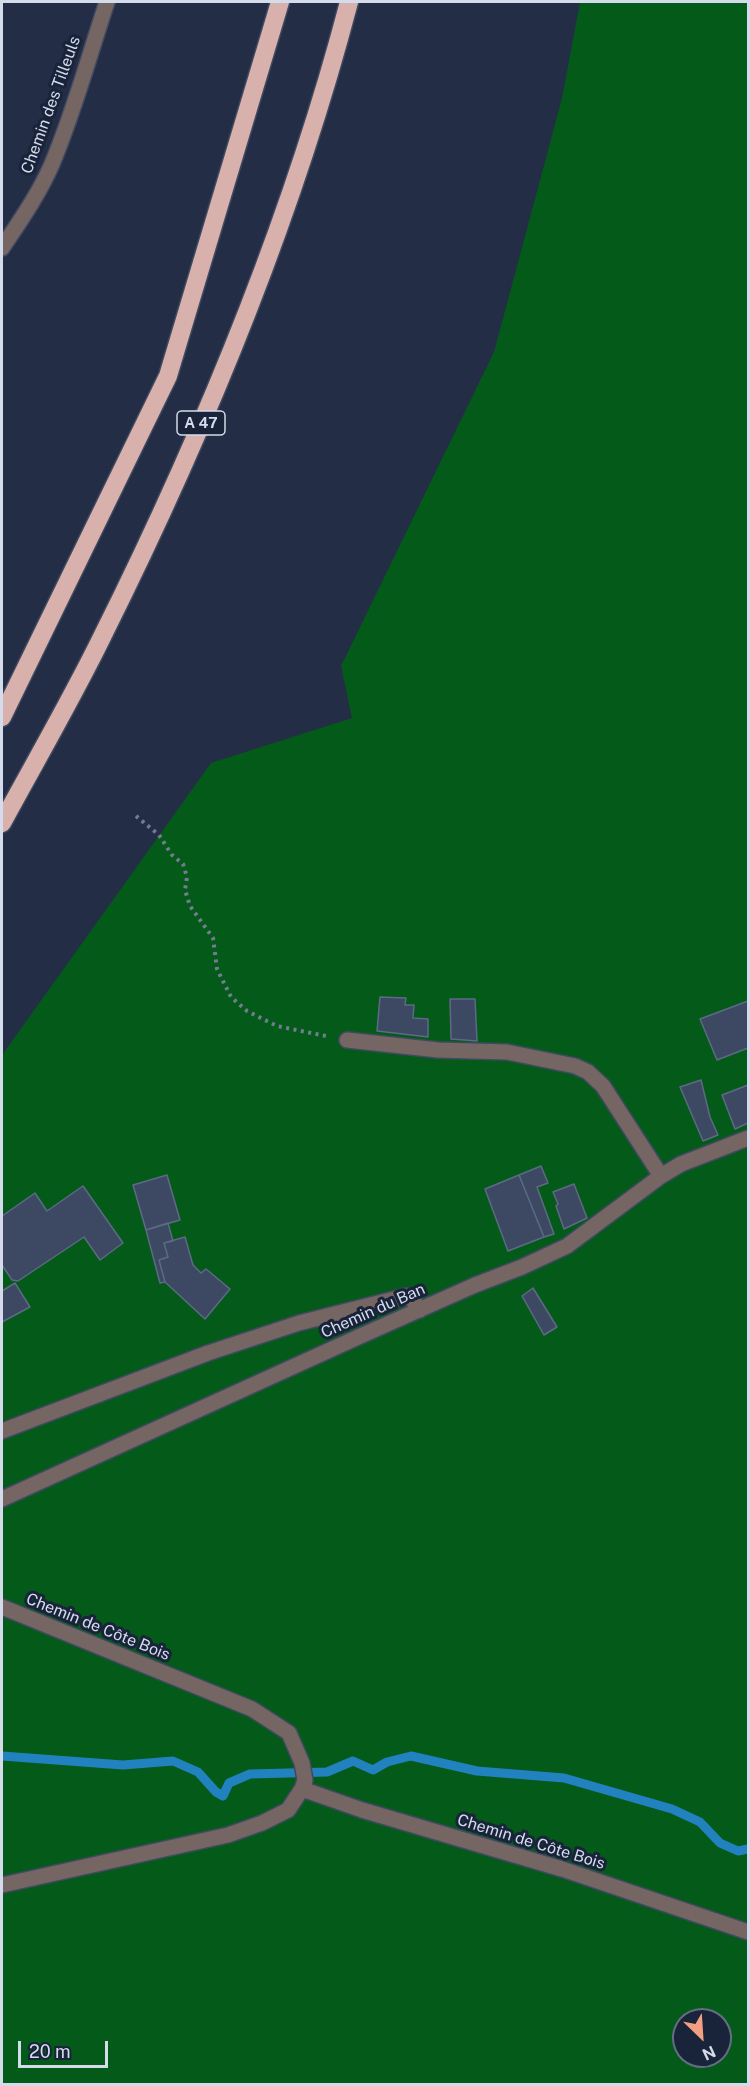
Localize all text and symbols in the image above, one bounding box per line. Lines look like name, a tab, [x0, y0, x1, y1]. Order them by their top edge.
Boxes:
street label: Chemin des Tilleuls	[17, 34, 85, 176]
road number: A 47	[177, 411, 225, 435]
street label: Chemin du Ban	[318, 1279, 428, 1343]
street label: Chemin de Côte Bois	[23, 1589, 173, 1665]
street label: Chemin de Côte Bois	[455, 1810, 607, 1874]
north arrow	[672, 2008, 732, 2068]
scale bar	[21, 2029, 111, 2067]
text: 20 m	[29, 2041, 71, 2062]
text: N	[699, 2042, 719, 2064]

